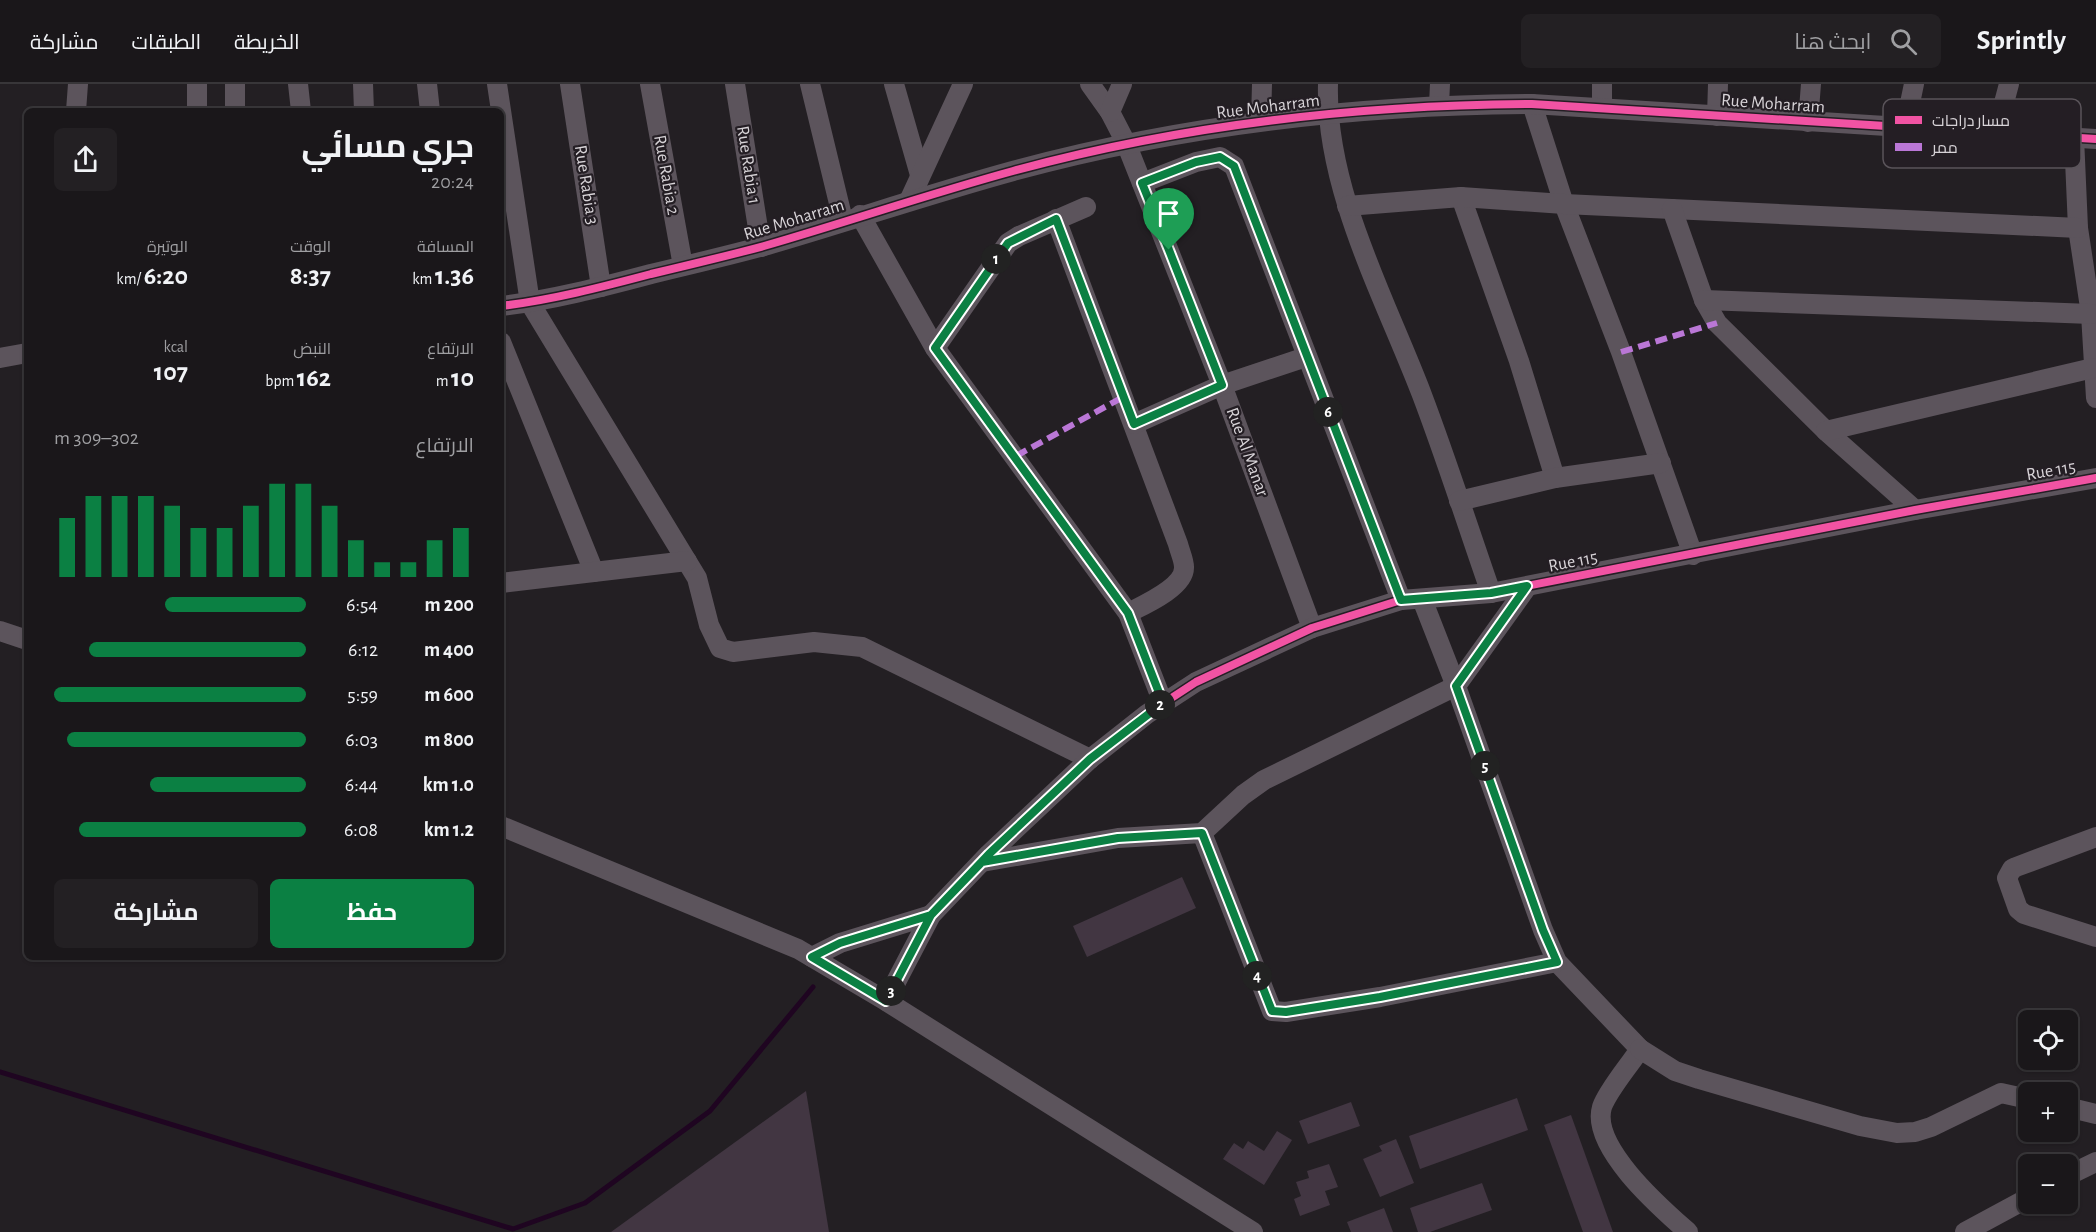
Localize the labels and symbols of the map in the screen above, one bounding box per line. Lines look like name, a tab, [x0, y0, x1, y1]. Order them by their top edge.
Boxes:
street label: Rue Moharram	[1720, 91, 1826, 117]
street label: Rue Moharram	[1215, 92, 1321, 122]
legend	[1883, 99, 2081, 168]
text: مسار دراجات	[1932, 113, 2010, 130]
street label: Rue Rabia 1	[733, 125, 763, 205]
street label: Rue Rabia 2	[650, 134, 682, 216]
text: ممر	[1931, 140, 1958, 157]
street label: Rue Rabia 3	[571, 144, 601, 226]
pin	[1143, 188, 1194, 250]
street label: Rue Moharram	[742, 196, 846, 244]
pin: 1	[981, 244, 1011, 274]
pin: 6	[1313, 397, 1343, 427]
street label: Rue Al Manar	[1223, 405, 1271, 499]
street label: Rue 115	[2025, 458, 2077, 484]
street label: Rue 115	[1547, 548, 1599, 576]
pin: 2	[1145, 690, 1175, 720]
pin: 5	[1470, 751, 1500, 781]
pin: 4	[1242, 961, 1272, 991]
pin: 3	[876, 976, 906, 1006]

